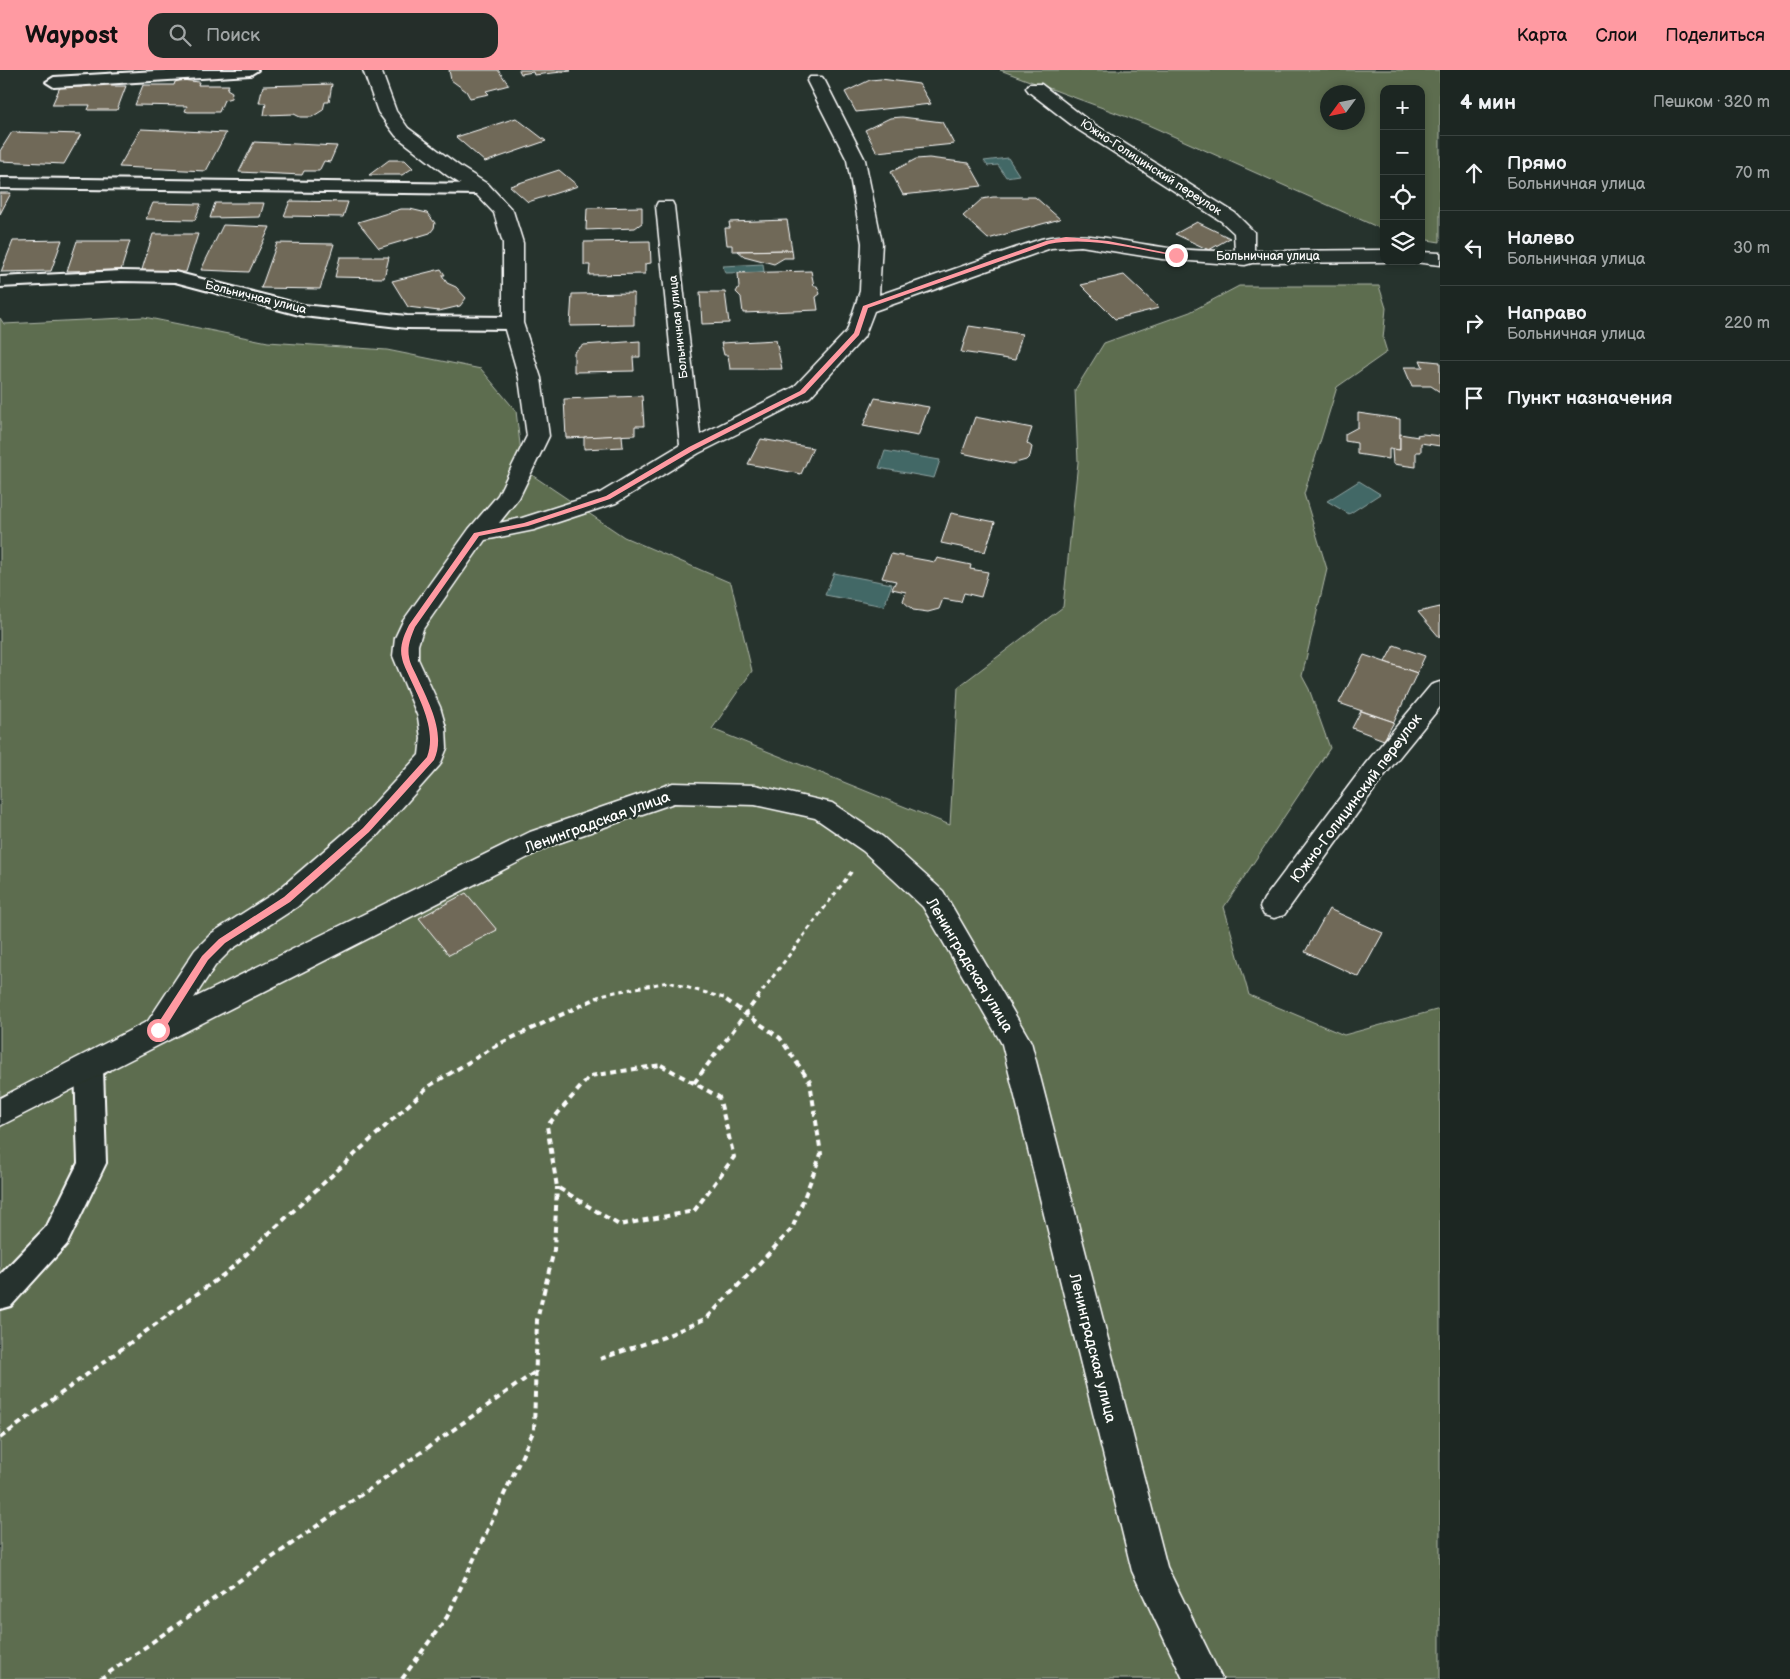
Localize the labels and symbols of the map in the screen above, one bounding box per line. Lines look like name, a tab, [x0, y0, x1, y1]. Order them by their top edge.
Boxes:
north arrow	[1320, 85, 1365, 130]
street label: Южно-Голицинский переулок	[1077, 116, 1225, 219]
route end	[1165, 244, 1188, 267]
street label: Больничная улица	[1216, 249, 1320, 264]
street label: Больничная улица	[666, 274, 691, 379]
street label: Больничная улица	[204, 278, 308, 317]
street label: Южно-Голицинский переулок	[1287, 710, 1426, 887]
street label: Ленинградская улица	[521, 787, 673, 858]
street label: Ленинградская улица	[921, 894, 1017, 1036]
route start	[147, 1019, 170, 1042]
street label: Ленинградская улица	[1064, 1270, 1120, 1425]

